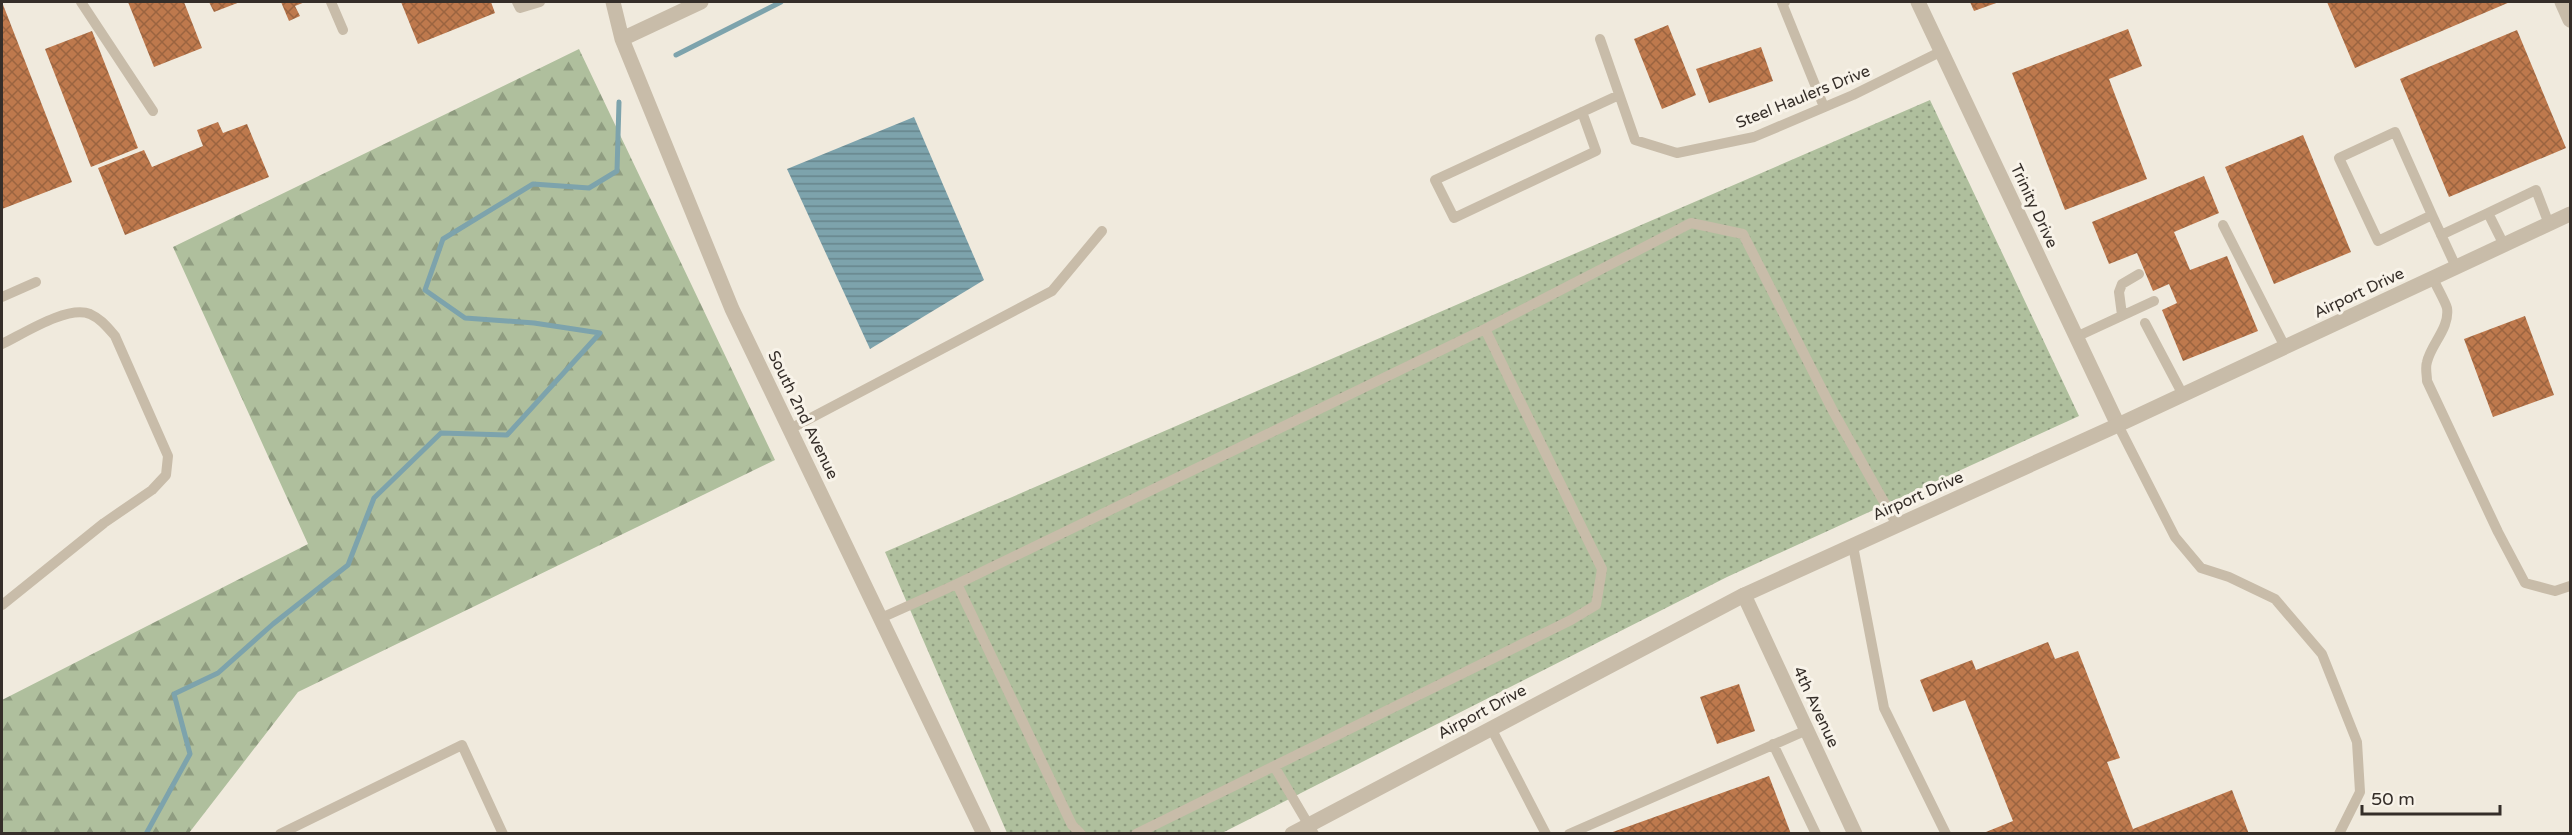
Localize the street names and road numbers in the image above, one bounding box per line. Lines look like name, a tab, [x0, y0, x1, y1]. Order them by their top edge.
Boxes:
street label: Steel Haulers Drive	[1733, 61, 1873, 133]
street label: Trinity Drive	[2006, 161, 2062, 251]
street label: Airport Drive	[2311, 263, 2407, 323]
street label: South 2nd Avenue	[763, 347, 843, 483]
street label: Airport Drive	[1869, 467, 1967, 525]
street label: 4th Avenue	[1788, 663, 1844, 751]
street label: Airport Drive	[1434, 680, 1530, 744]

